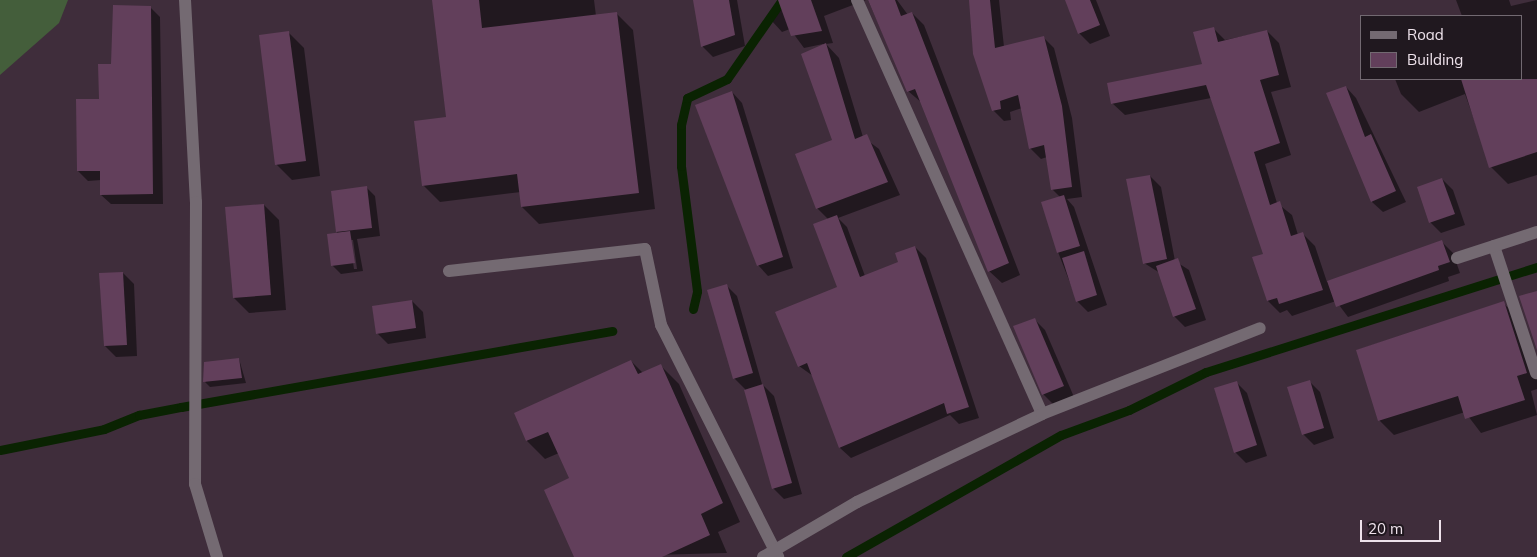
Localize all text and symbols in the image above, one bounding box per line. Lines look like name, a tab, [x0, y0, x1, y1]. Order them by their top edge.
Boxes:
legend	[1360, 15, 1522, 80]
text: Road	[1407, 25, 1444, 44]
text: Building	[1407, 50, 1463, 69]
scale bar	[1362, 510, 1443, 542]
text: 20 m	[1368, 519, 1403, 538]

